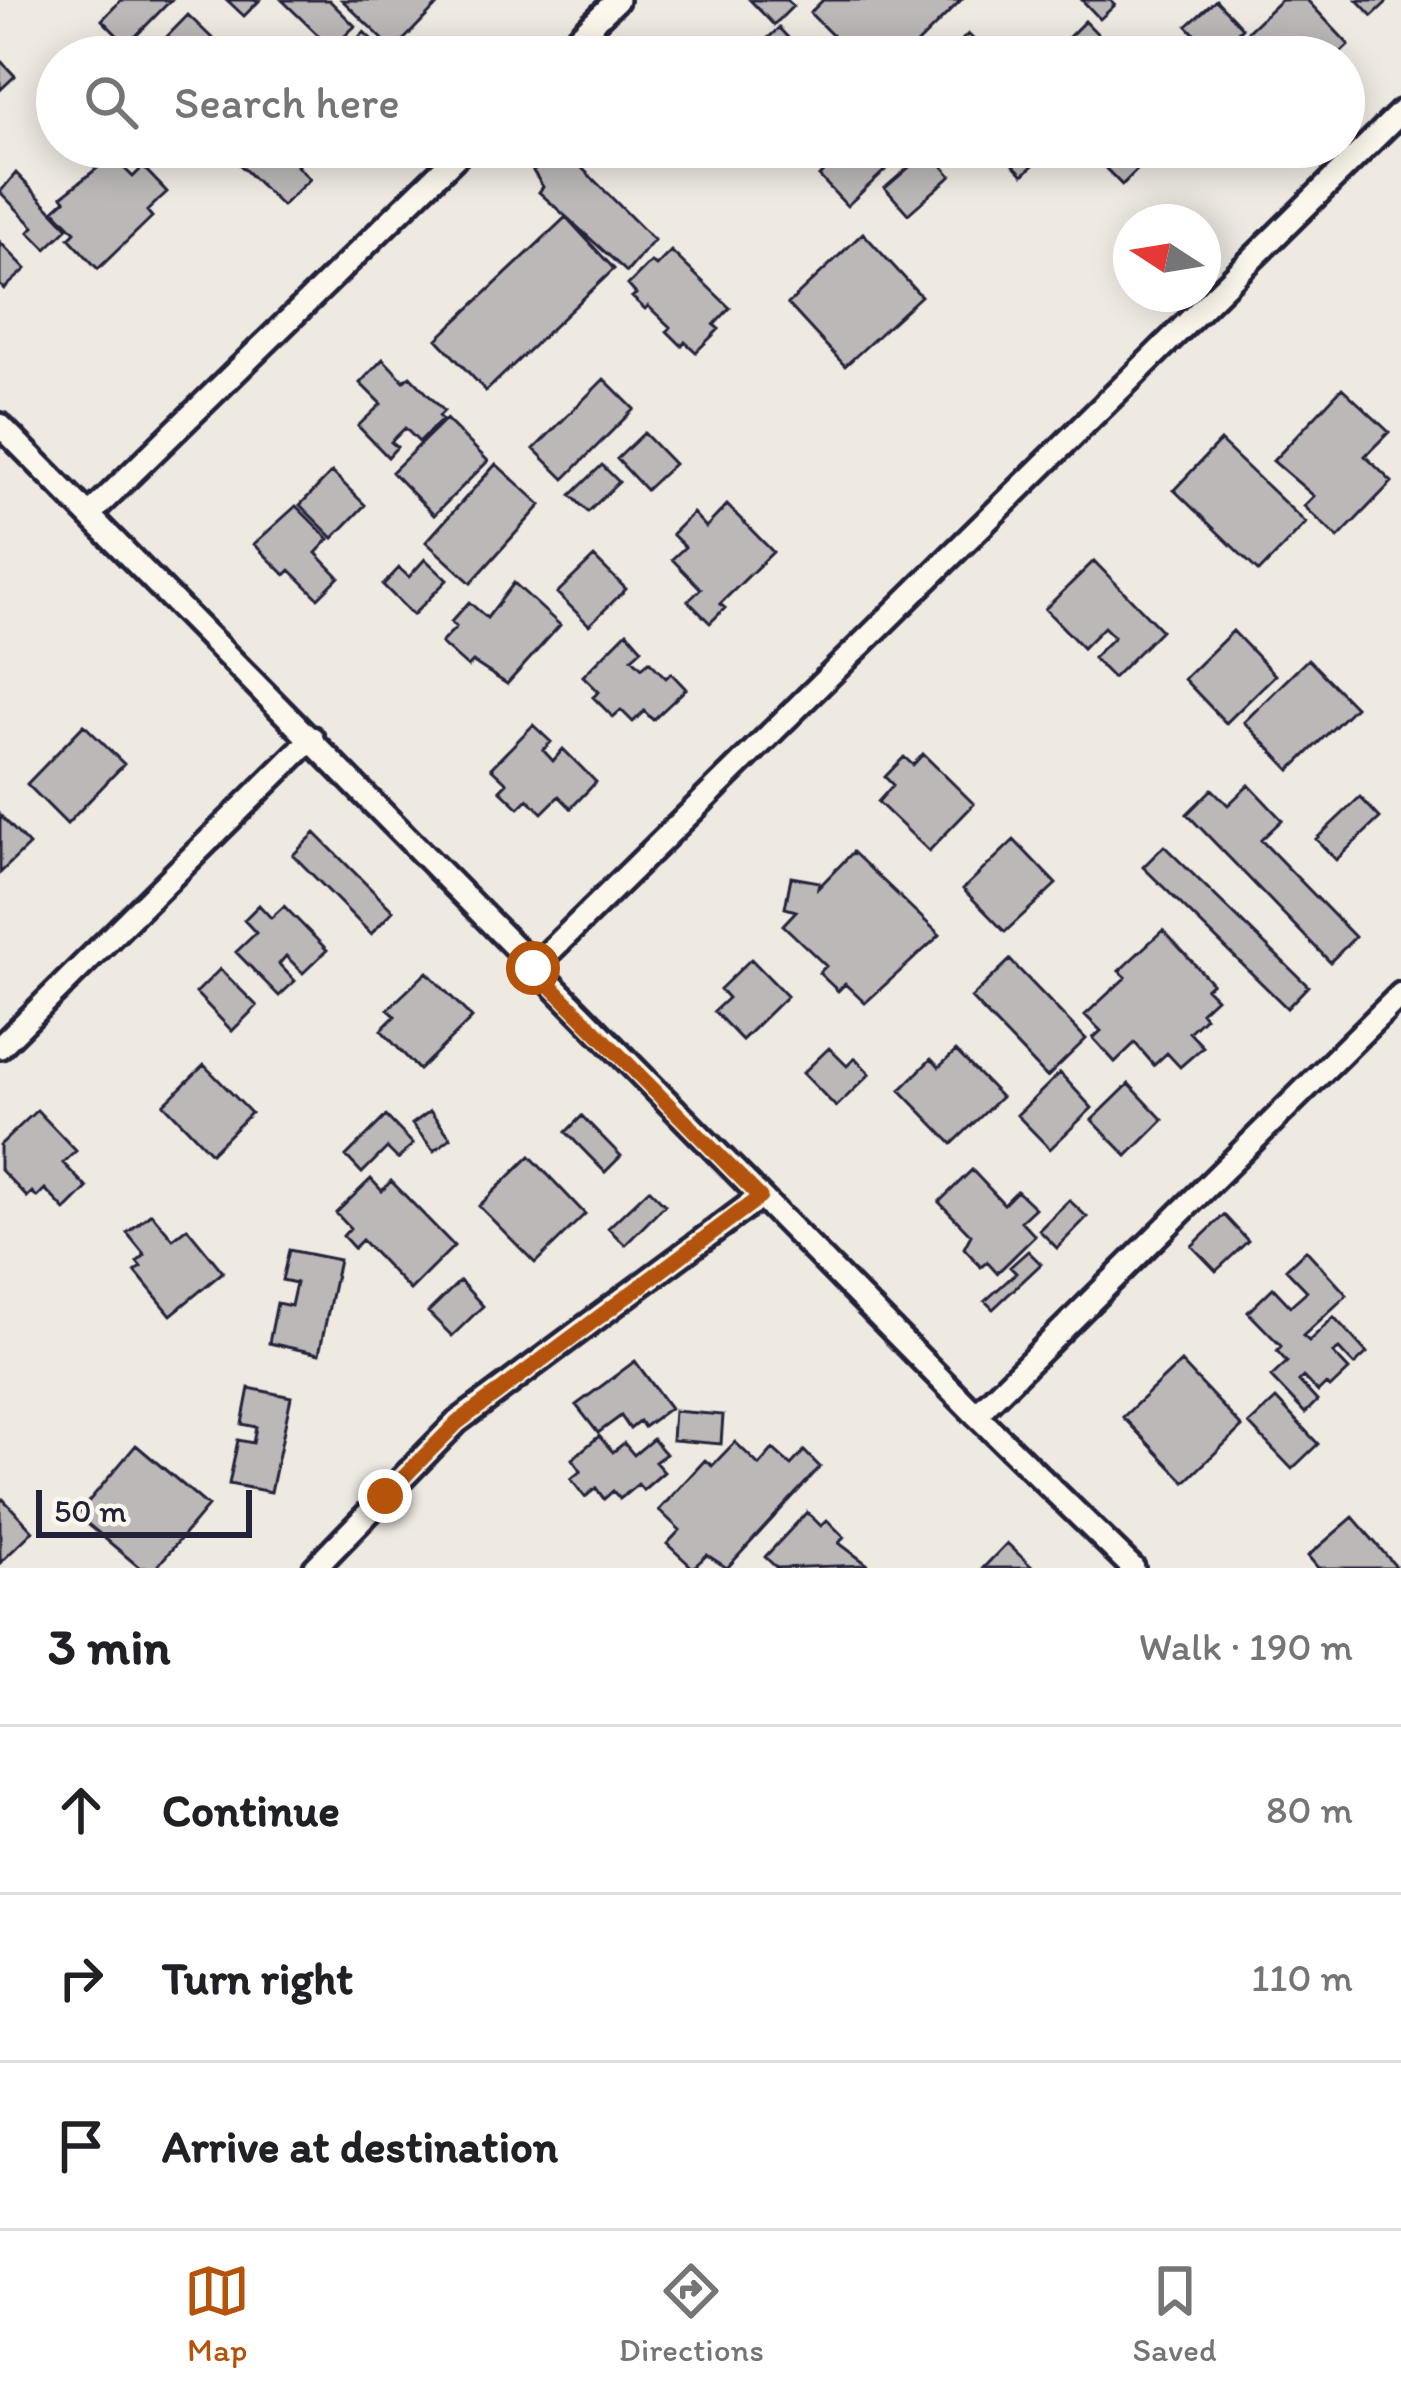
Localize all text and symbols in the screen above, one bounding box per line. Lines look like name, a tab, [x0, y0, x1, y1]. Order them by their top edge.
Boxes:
search box	[36, 36, 1365, 168]
icon: search	[78, 69, 144, 135]
text: Search here	[174, 75, 400, 129]
north arrow	[1113, 204, 1221, 312]
route start	[506, 941, 560, 995]
route end	[358, 1469, 412, 1523]
scale bar	[36, 1484, 252, 1537]
text: 50 m	[54, 1491, 127, 1530]
text: 3 min	[48, 1616, 170, 1677]
text: Walk · 190 m	[1139, 1623, 1353, 1670]
icon: ahead	[48, 1777, 114, 1843]
text: Continue	[162, 1783, 340, 1837]
text: 80 m	[1266, 1786, 1353, 1833]
icon: right	[48, 1945, 114, 2011]
text: Turn right	[162, 1951, 353, 2005]
text: 110 m	[1251, 1954, 1353, 2001]
icon: arrive	[48, 2113, 114, 2179]
text: Arrive at destination	[162, 2119, 558, 2173]
tab: Map	[184, 2258, 250, 2369]
tab: Directions	[619, 2258, 764, 2369]
tab: Saved	[1133, 2258, 1217, 2369]

